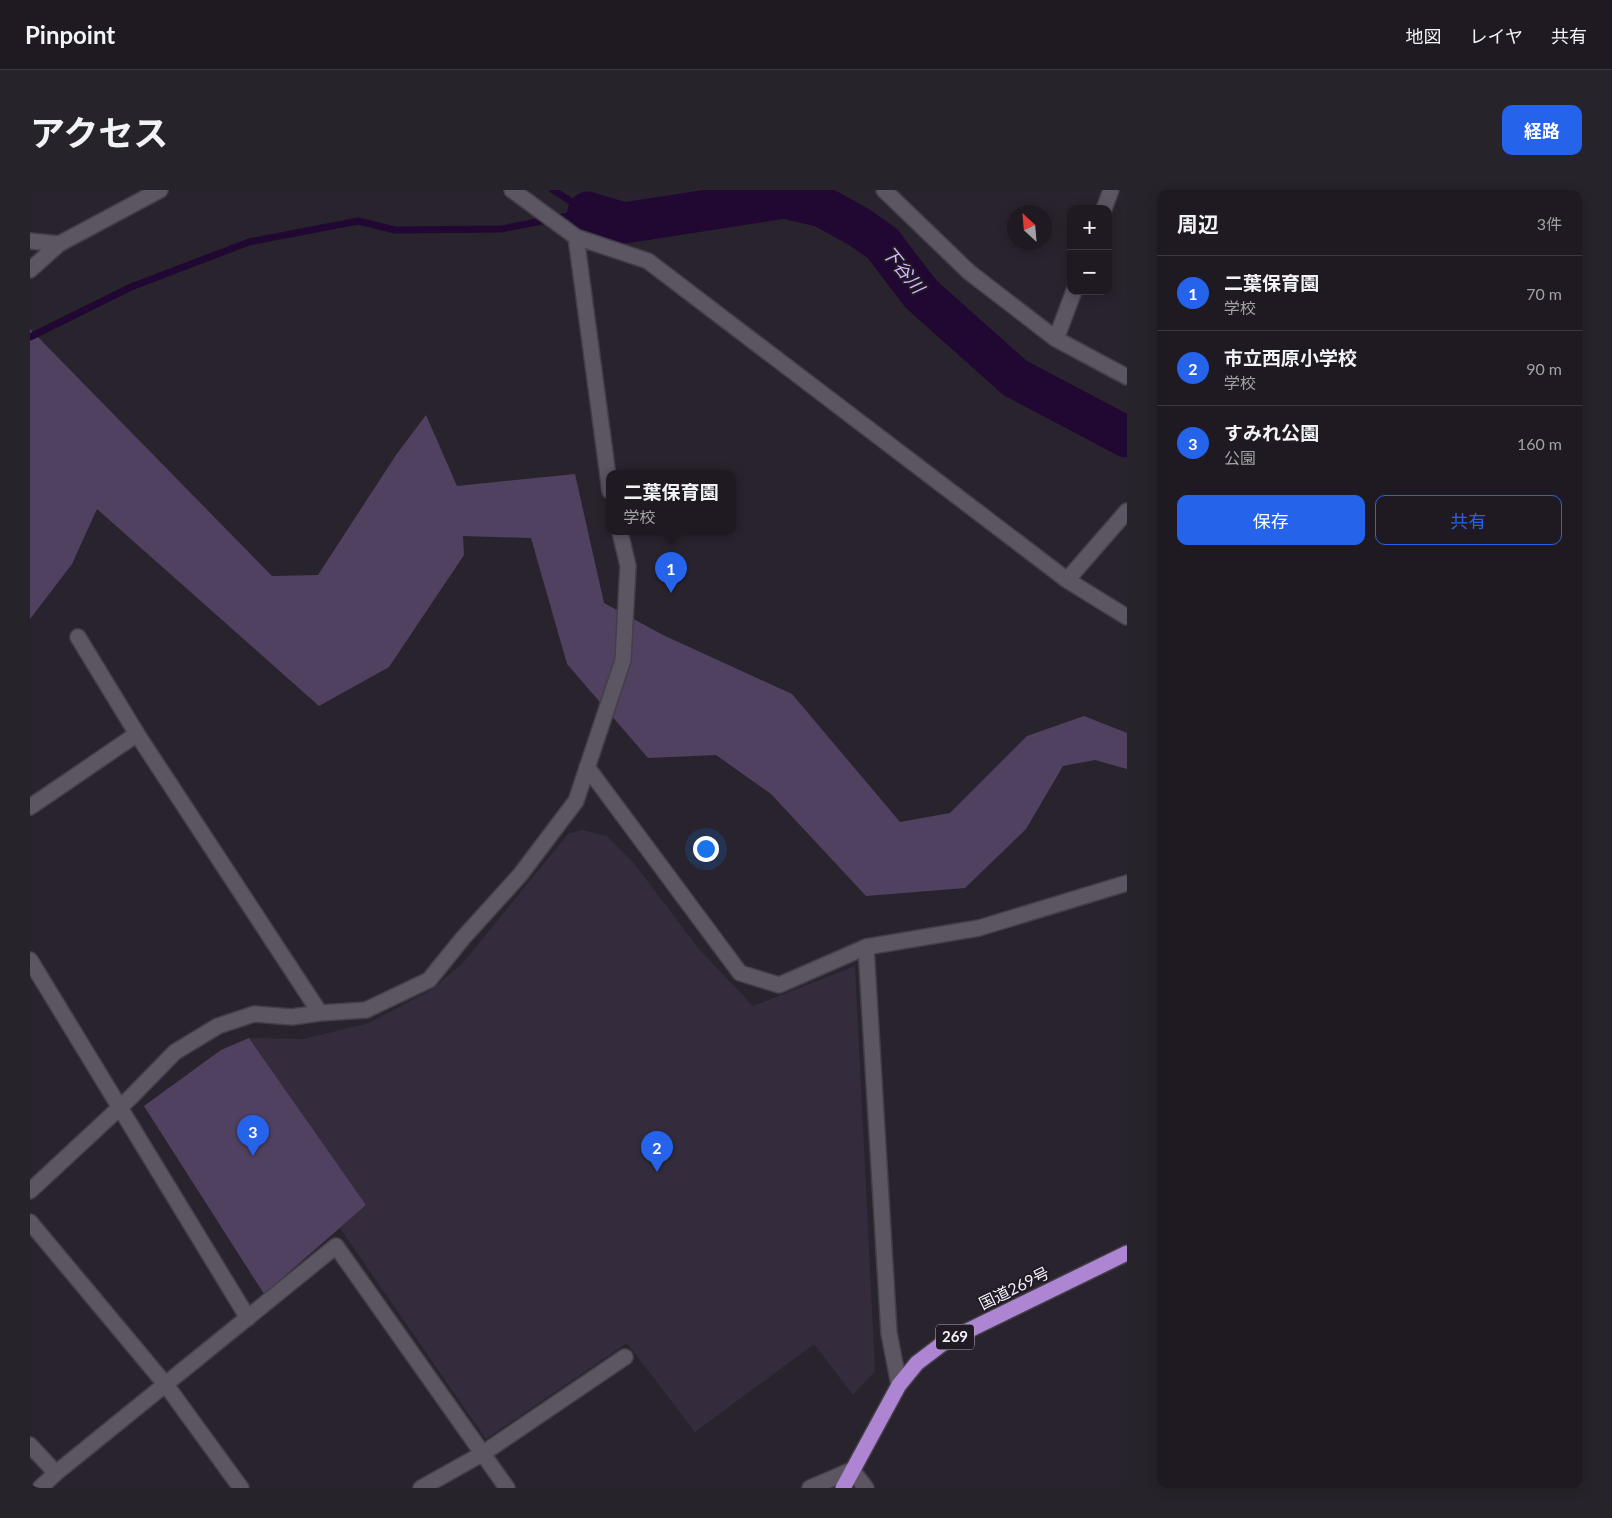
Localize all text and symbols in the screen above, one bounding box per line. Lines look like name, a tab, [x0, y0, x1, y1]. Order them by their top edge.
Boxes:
text: Pinpoint	[25, 20, 115, 49]
text: 地図	[1406, 25, 1442, 47]
text: レイヤ	[1470, 25, 1523, 47]
text: 共有	[1551, 25, 1587, 47]
button: 経路	[1502, 105, 1582, 155]
text: アクセス	[30, 111, 168, 153]
north arrow	[1007, 205, 1052, 250]
map controls	[1067, 205, 1112, 295]
button: +	[1067, 205, 1112, 250]
text: 周辺	[1177, 211, 1219, 236]
text: 3件	[1537, 214, 1562, 233]
water label: 下谷川	[878, 241, 931, 299]
button: −	[1067, 250, 1112, 295]
text: 二葉保育園	[1224, 271, 1319, 294]
text: 1	[1188, 284, 1198, 303]
text: 70 m	[1526, 284, 1562, 303]
text: 学校	[1224, 298, 1256, 317]
text: 市立西原小学校	[1224, 346, 1357, 369]
text: 2	[1188, 359, 1198, 378]
text: 90 m	[1526, 359, 1562, 378]
text: 学校	[1224, 373, 1256, 392]
text: すみれ公園	[1224, 421, 1319, 444]
text: 3	[1188, 434, 1198, 453]
text: 160 m	[1517, 434, 1562, 453]
text: 公園	[1224, 448, 1256, 467]
popup	[606, 470, 736, 535]
text: 二葉保育園	[623, 480, 719, 503]
button: 保存	[1177, 495, 1365, 545]
button: 共有	[1375, 495, 1562, 545]
text: 学校	[623, 507, 656, 526]
pin: 1	[655, 552, 687, 593]
your location	[693, 836, 719, 862]
pin: 3	[237, 1115, 269, 1156]
pin: 2	[641, 1131, 673, 1172]
street label: 国道269号	[976, 1262, 1052, 1313]
road number: 269	[936, 1324, 974, 1350]

